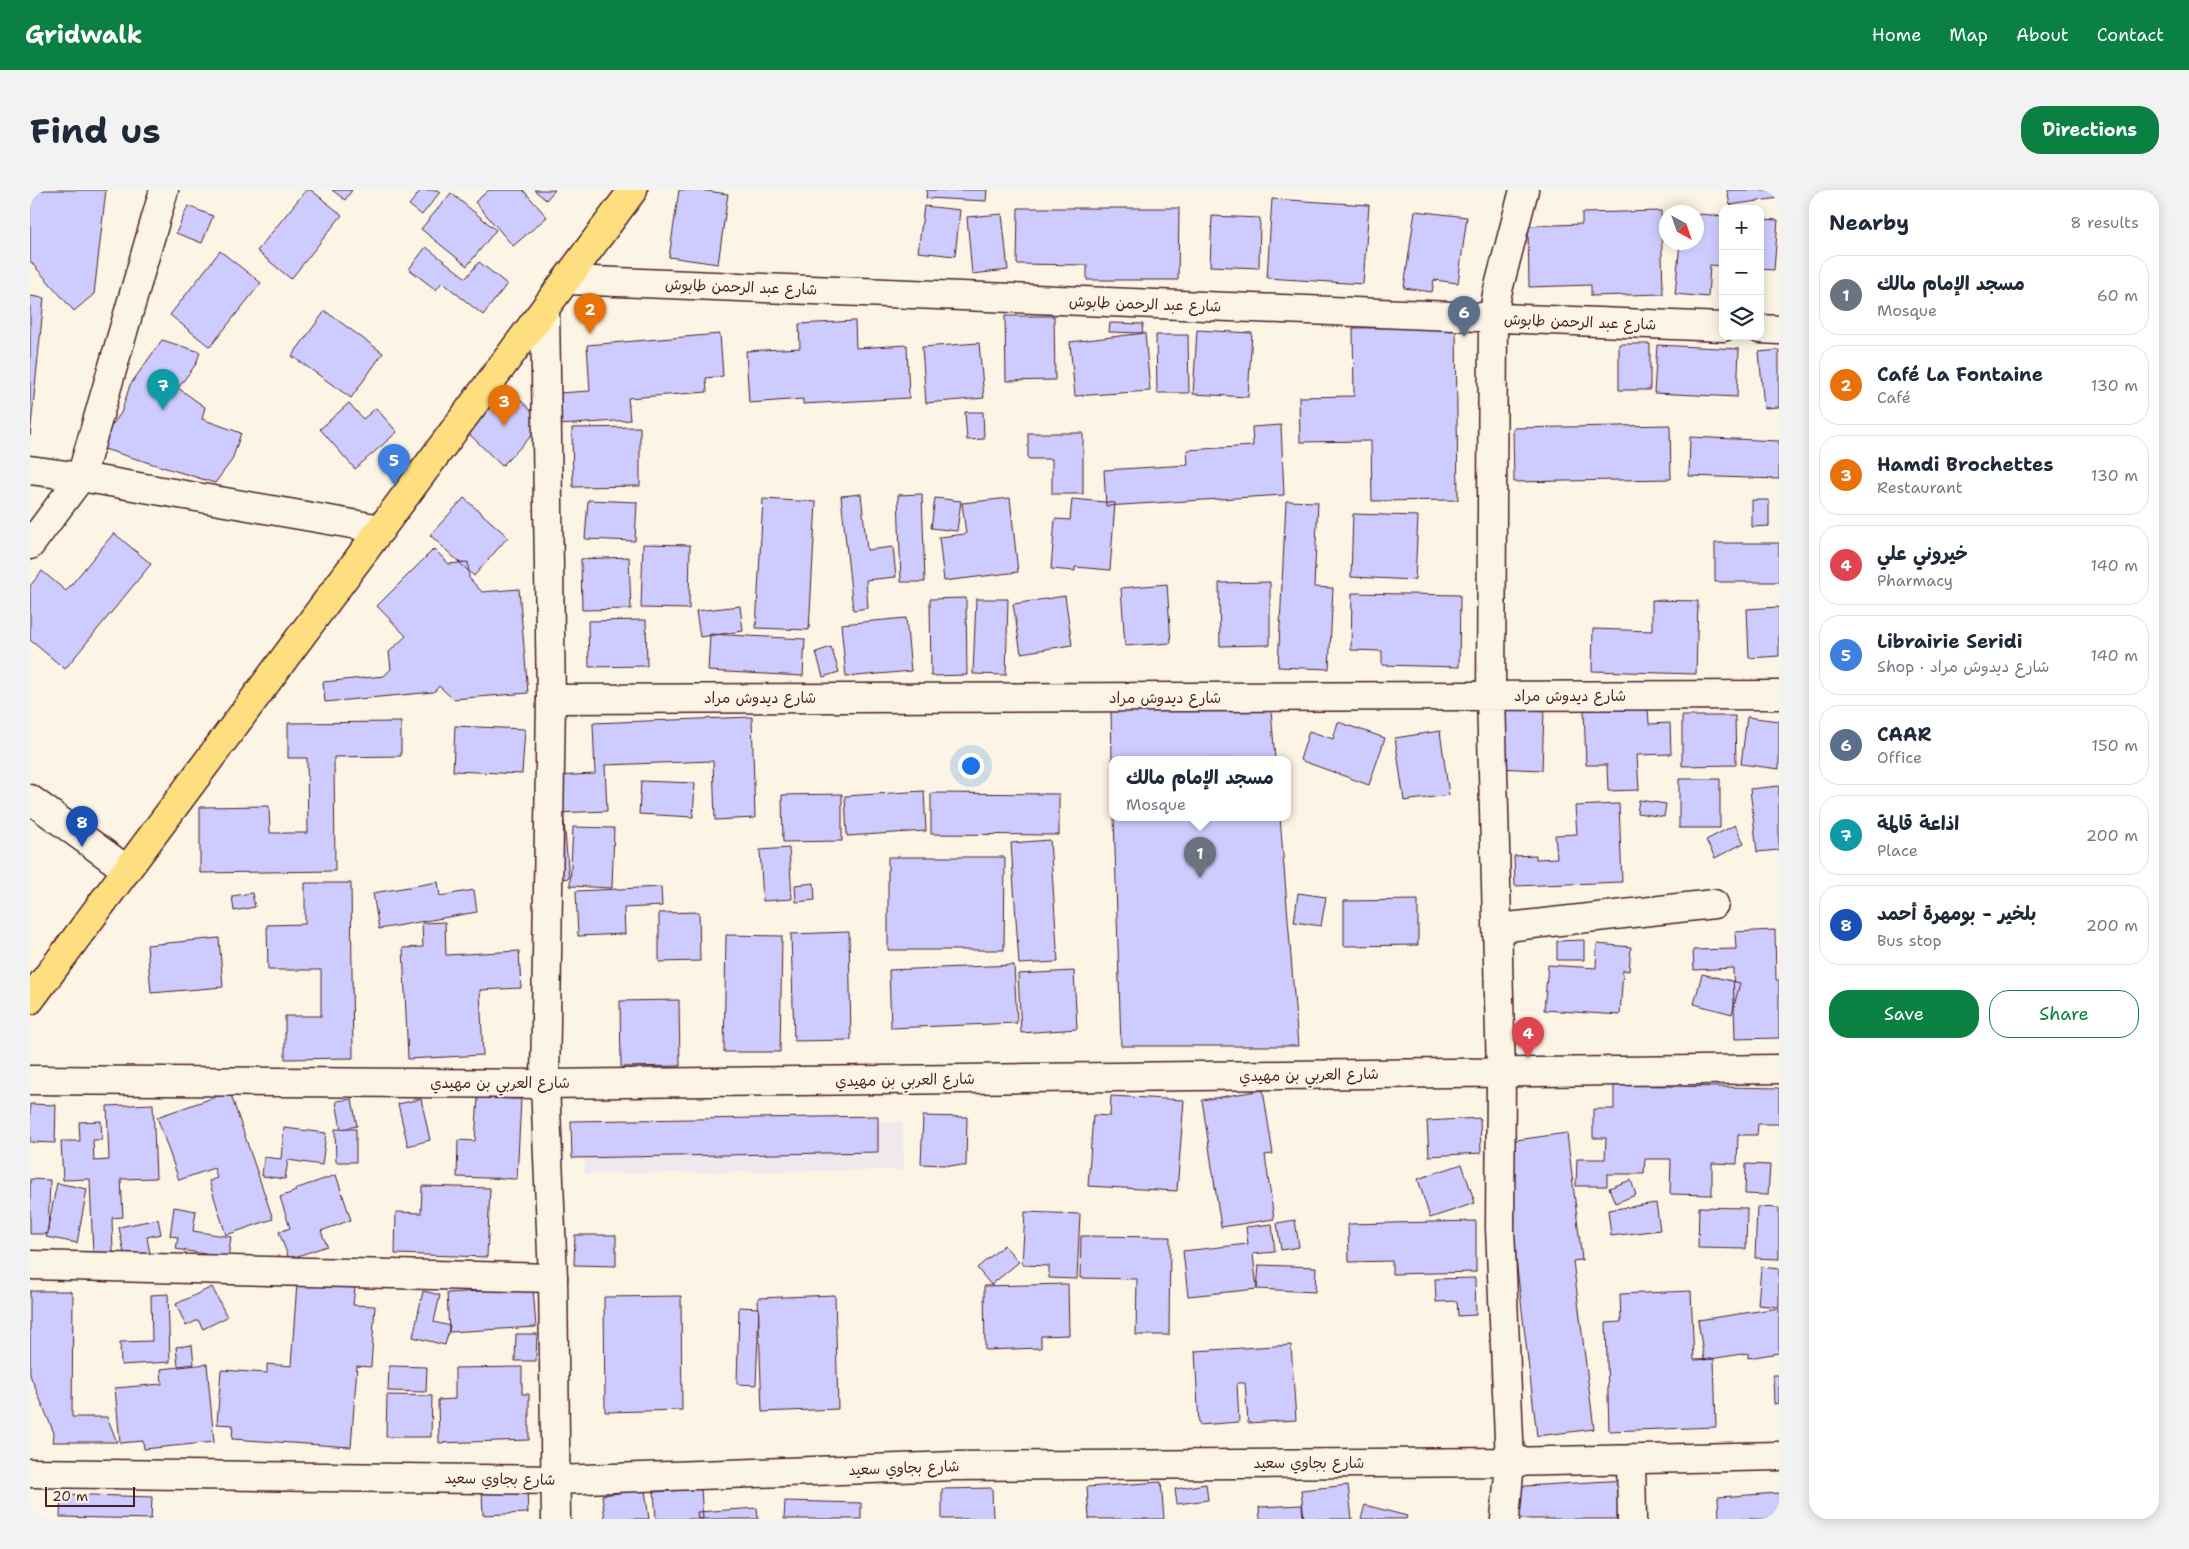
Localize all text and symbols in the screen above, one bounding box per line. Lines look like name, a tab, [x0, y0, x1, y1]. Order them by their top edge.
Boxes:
text: Gridwalk	[25, 19, 142, 51]
text: Home	[1872, 23, 1921, 47]
text: Map	[1949, 23, 1988, 47]
text: About	[2016, 23, 2069, 47]
text: Contact	[2097, 23, 2164, 47]
button: Directions	[2021, 106, 2159, 154]
text: Find us	[30, 107, 161, 154]
north arrow	[1659, 205, 1704, 250]
map controls	[1719, 205, 1764, 340]
button: +	[1719, 205, 1764, 250]
text: Nearby	[1829, 209, 1909, 237]
text: 8 results	[2070, 212, 2139, 233]
button: −	[1719, 250, 1764, 295]
text: مسجد الإمام مالك	[1877, 271, 2025, 296]
street label: شارع عبد الرحمن طابوش	[664, 274, 818, 300]
text: 1	[1842, 285, 1850, 306]
text: 60 m	[2097, 285, 2138, 306]
street label: شارع عبد الرحمن طابوش	[1068, 291, 1222, 317]
pin: 2	[574, 293, 606, 334]
button: layers	[1719, 295, 1764, 340]
pin: 6	[1448, 296, 1480, 337]
text: Mosque	[1877, 300, 1937, 321]
street label: شارع عبد الرحمن طابوش	[1503, 309, 1657, 335]
text: Café La Fontaine	[1877, 362, 2043, 387]
pin: 7	[147, 369, 179, 410]
text: 2	[1840, 375, 1852, 396]
text: 130 m	[2091, 375, 2138, 396]
pin: 3	[488, 385, 520, 426]
text: Café	[1877, 387, 1911, 408]
pin: 5	[378, 444, 410, 485]
text: Hamdi Brochettes	[1877, 452, 2053, 477]
text: 3	[1840, 465, 1852, 486]
text: 130 m	[2091, 465, 2138, 486]
text: Restaurant	[1877, 477, 1963, 498]
text: خيروني علي	[1877, 541, 1968, 566]
text: 4	[1840, 555, 1852, 576]
text: 140 m	[2091, 555, 2138, 576]
text: Pharmacy	[1877, 570, 1953, 591]
text: Librairie Seridi	[1877, 629, 2023, 654]
text: 5	[1841, 645, 1851, 666]
text: 140 m	[2091, 645, 2138, 666]
text: Shop · شارع ديدوش مراد	[1877, 656, 2049, 677]
street label: شارع ديدوش مراد	[1514, 686, 1626, 706]
street label: شارع ديدوش مراد	[704, 688, 816, 708]
street label: شارع ديدوش مراد	[1109, 688, 1221, 708]
text: CAAR	[1877, 722, 1931, 747]
text: 6	[1840, 735, 1852, 756]
text: 150 m	[2091, 735, 2138, 756]
text: Office	[1877, 747, 1922, 768]
your location	[958, 753, 984, 779]
popup	[1109, 756, 1291, 821]
text: مسجد الإمام مالك	[1126, 765, 1274, 790]
text: Mosque	[1126, 794, 1186, 815]
pin: 8	[66, 806, 98, 847]
text: اذاعة قالمة	[1877, 811, 1959, 836]
text: 7	[1840, 825, 1852, 846]
text: 200 m	[2086, 825, 2138, 846]
pin: 1	[1184, 837, 1216, 878]
text: Place	[1877, 840, 1918, 861]
text: بلخير - بومهرة أحمد	[1877, 901, 2036, 926]
text: 8	[1840, 915, 1852, 936]
text: 200 m	[2086, 915, 2138, 936]
text: Bus stop	[1877, 930, 1942, 951]
button: Save	[1829, 990, 1979, 1038]
button: Share	[1989, 990, 2139, 1038]
pin: 4	[1512, 1017, 1544, 1058]
street label: شارع العربي بن مهيدي	[1239, 1064, 1379, 1089]
street label: شارع العربي بن مهيدي	[835, 1069, 975, 1094]
street label: شارع العربي بن مهيدي	[430, 1073, 570, 1096]
street label: شارع بجاوي سعيد	[1254, 1453, 1364, 1474]
street label: شارع بجاوي سعيد	[848, 1456, 960, 1481]
street label: شارع بجاوي سعيد	[444, 1468, 556, 1491]
scale bar	[45, 1484, 135, 1507]
text: 20 m	[52, 1487, 88, 1505]

